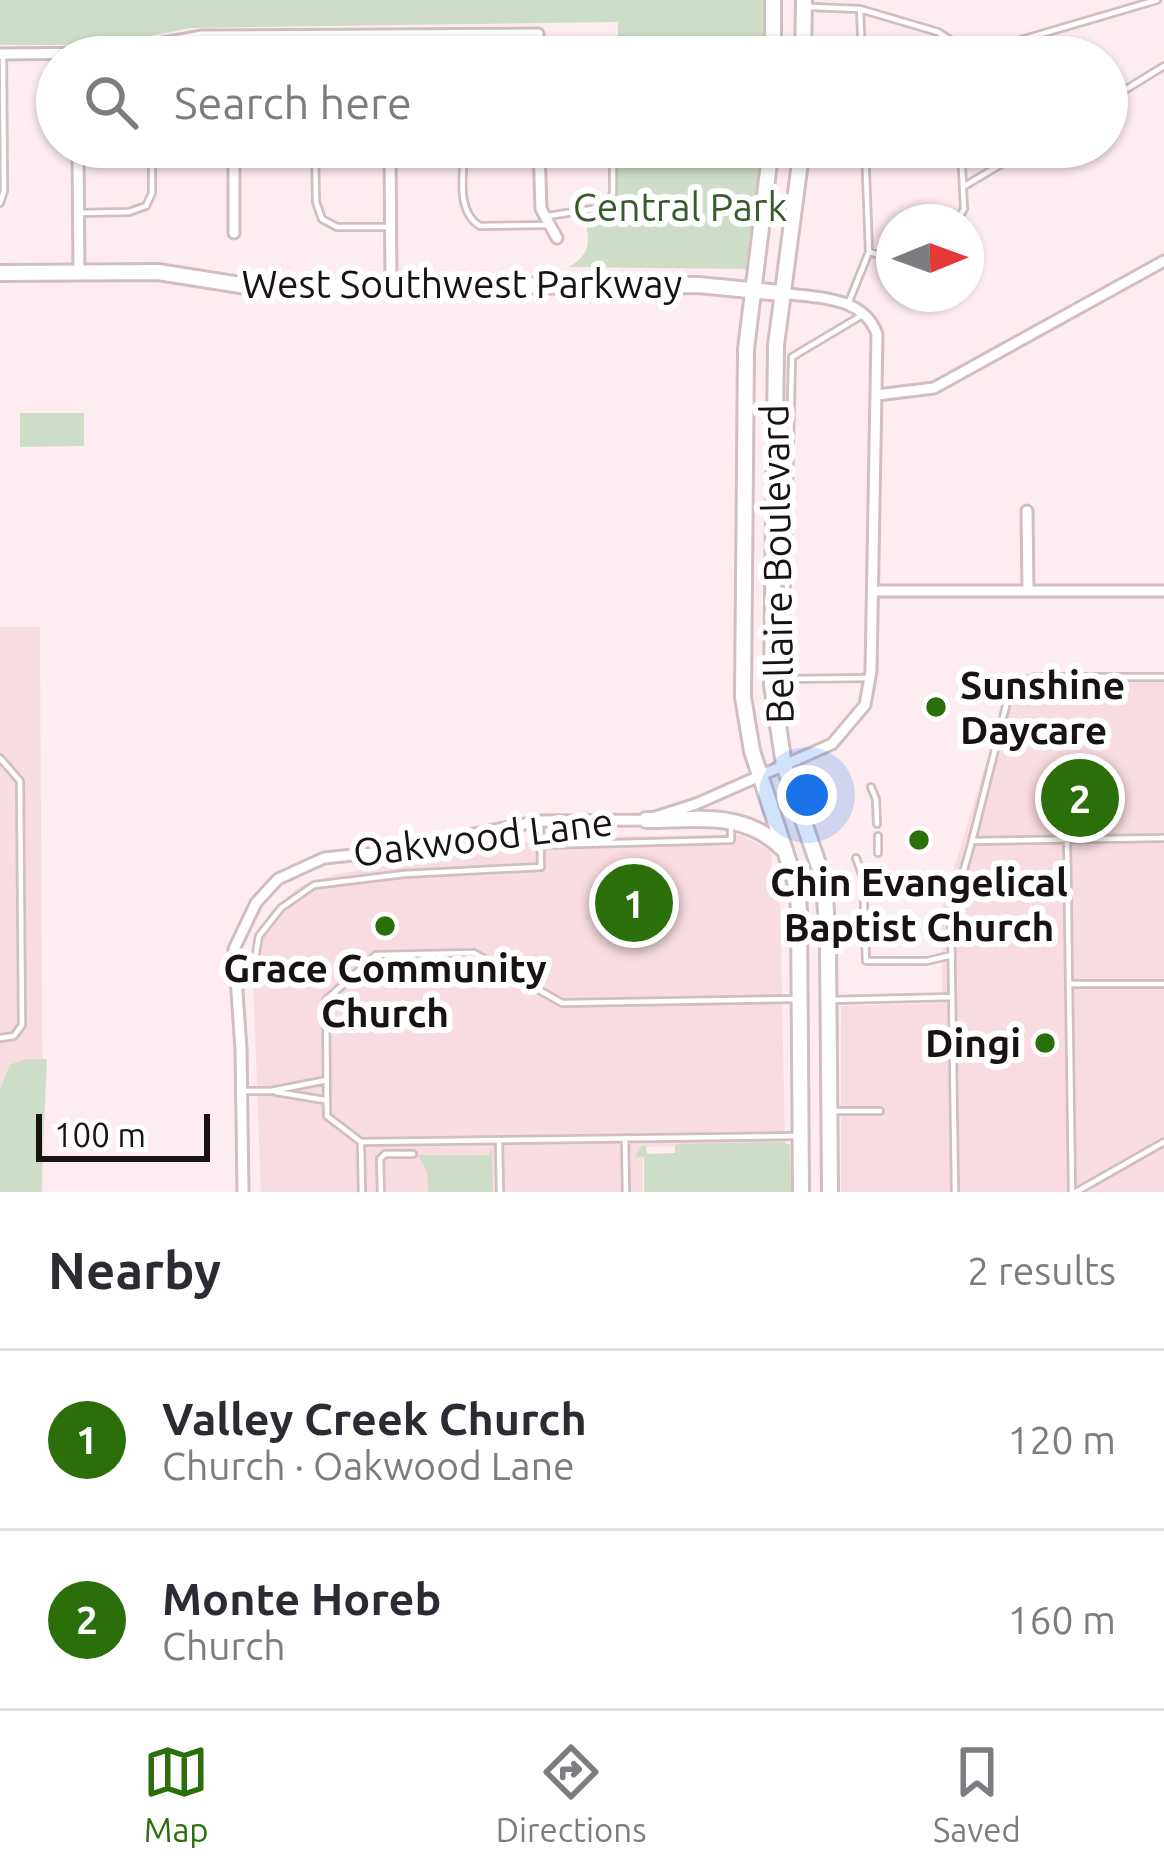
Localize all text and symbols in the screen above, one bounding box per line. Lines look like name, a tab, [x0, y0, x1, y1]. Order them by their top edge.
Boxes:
search box	[36, 36, 1128, 168]
icon: search	[78, 69, 144, 135]
text: Search here	[174, 77, 412, 128]
park label: Central Park	[573, 185, 787, 228]
north arrow	[876, 204, 984, 312]
street label: West Southwest Parkway	[242, 262, 682, 305]
street label: Bellaire Boulevard	[752, 404, 801, 724]
place label: Sunshine Daycare	[960, 663, 1125, 751]
marker: Sunshine Daycare	[923, 694, 949, 720]
pin: 2	[1041, 753, 1119, 843]
your location	[777, 765, 837, 825]
street label: Oakwood Lane	[351, 799, 615, 874]
marker: Chin Evangelical Baptist Church	[906, 827, 932, 853]
pin: 1	[595, 858, 673, 948]
place label: Chin Evangelical Baptist Church	[770, 860, 1068, 948]
marker: Grace Community Church	[372, 913, 398, 939]
place label: Grace Community Church	[223, 946, 547, 1034]
place label: Dingi	[925, 1021, 1021, 1064]
marker: Dingi	[1032, 1030, 1058, 1056]
scale bar	[36, 1108, 210, 1161]
text: 100 m	[54, 1116, 146, 1153]
text: Nearby	[48, 1241, 221, 1299]
text: 2 results	[967, 1249, 1116, 1292]
text: Valley Creek Church	[162, 1393, 587, 1444]
text: 1	[76, 1418, 98, 1461]
text: 120 m	[1007, 1418, 1116, 1461]
text: Church · Oakwood Lane	[162, 1444, 574, 1487]
text: Monte Horeb	[162, 1573, 441, 1624]
text: 2	[76, 1598, 98, 1641]
text: 160 m	[1007, 1598, 1116, 1641]
text: Church	[162, 1624, 286, 1667]
tab: Map	[143, 1739, 209, 1848]
tab: Directions	[496, 1739, 646, 1848]
tab: Saved	[933, 1739, 1021, 1848]

